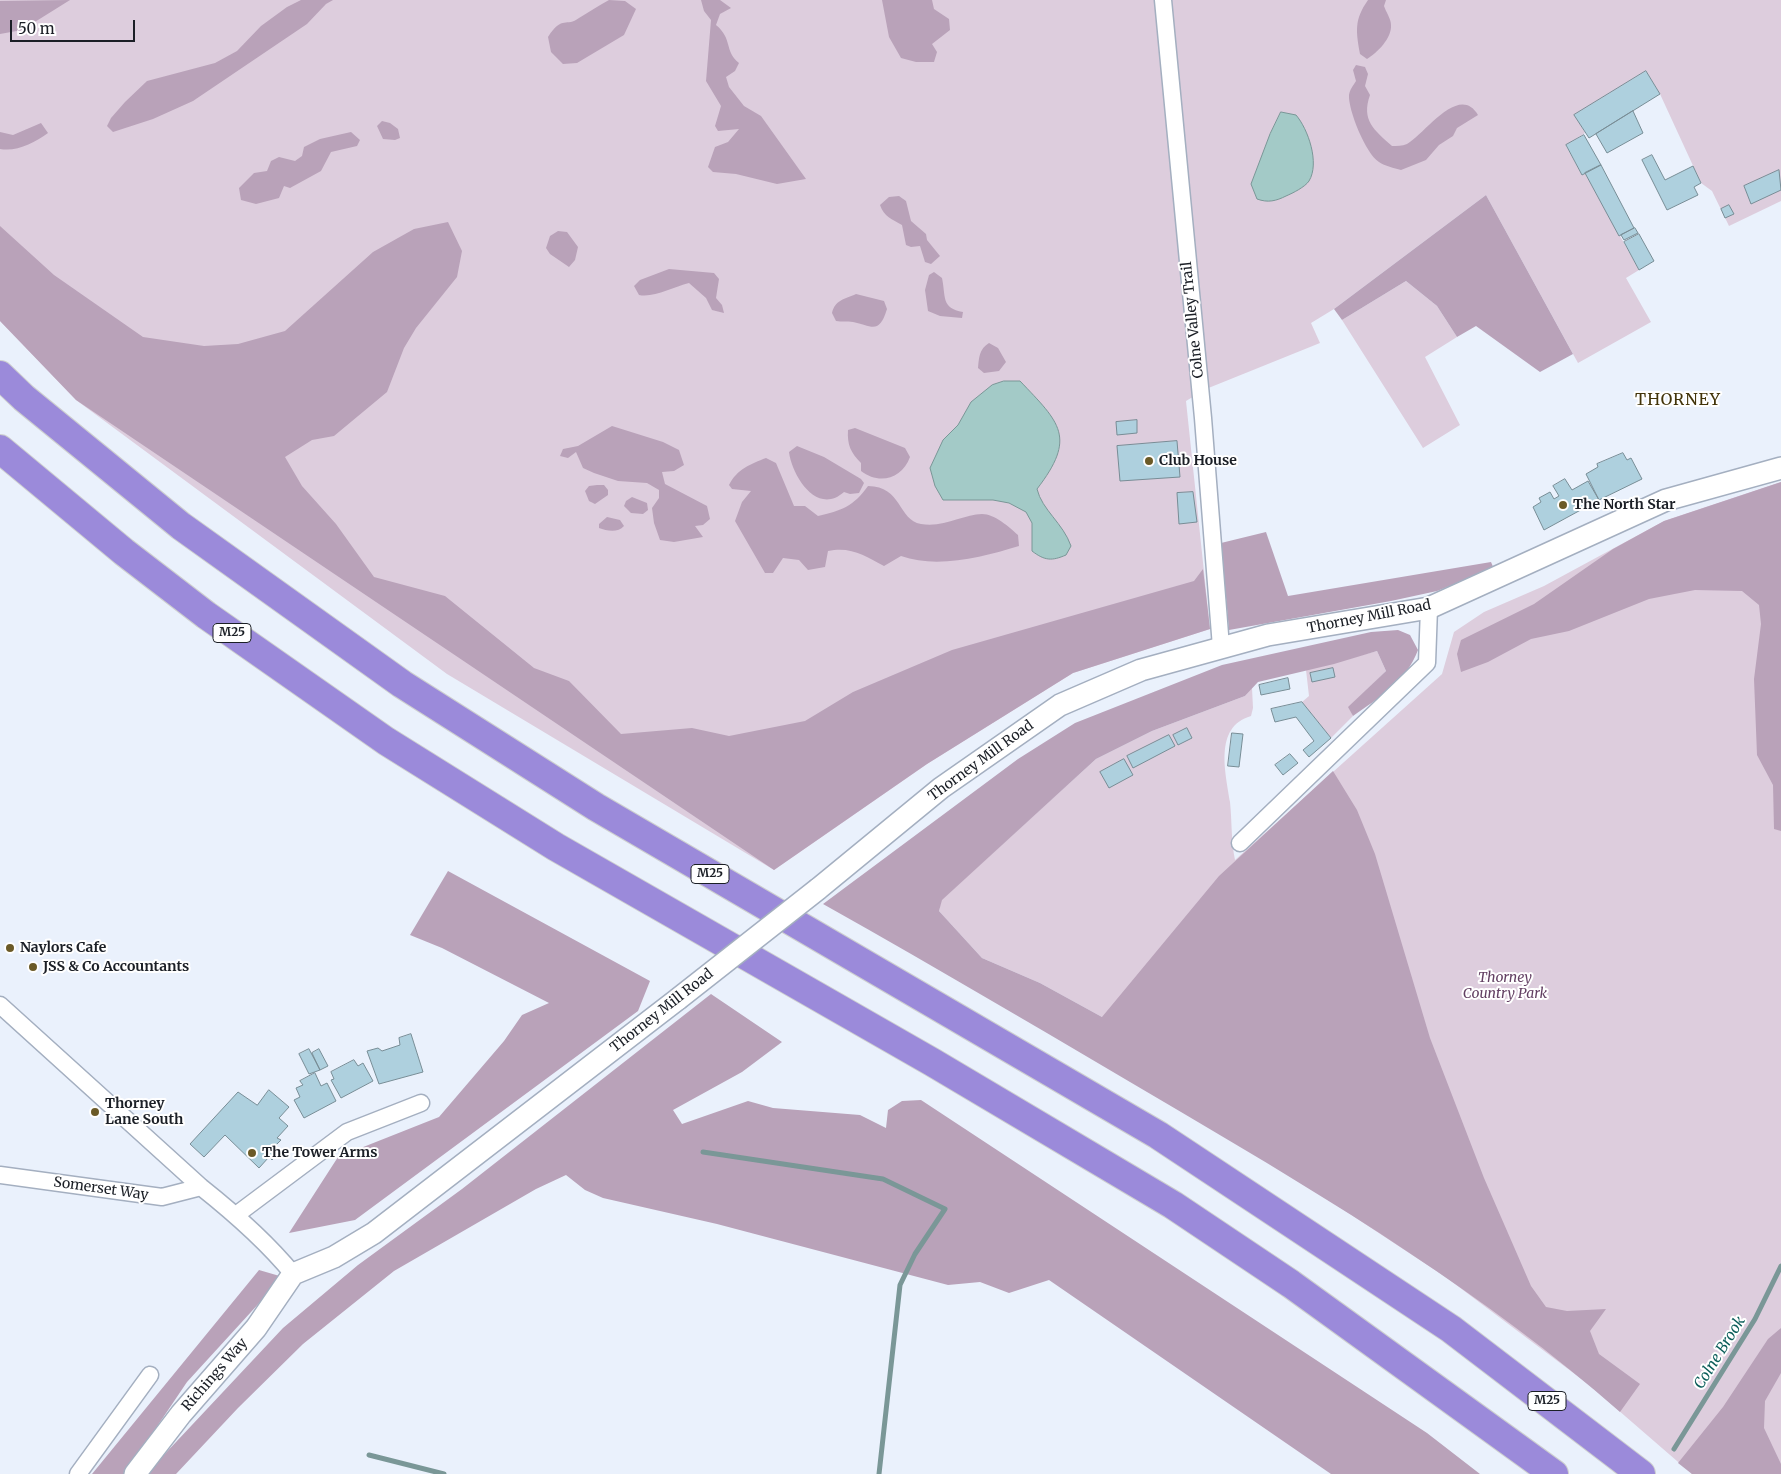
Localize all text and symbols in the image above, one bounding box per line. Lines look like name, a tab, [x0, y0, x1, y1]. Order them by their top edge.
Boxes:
scale bar	[12, 10, 138, 42]
text: 50 m	[18, 19, 55, 38]
street label: Colne Valley Trail	[1179, 261, 1207, 379]
district label: THORNEY	[1634, 390, 1722, 410]
place label: Club House	[1159, 453, 1237, 469]
marker: Club House	[1143, 455, 1155, 467]
place label: The North Star	[1573, 497, 1676, 513]
marker: The North Star	[1557, 499, 1569, 511]
street label: Thorney Mill Road	[1306, 597, 1432, 637]
road number: M25	[213, 624, 251, 642]
street label: Thorney Mill Road	[925, 717, 1037, 805]
road number: M25	[691, 864, 729, 884]
place label: Naylors Cafe	[20, 940, 106, 956]
marker: Naylors Cafe	[4, 942, 16, 954]
place label: JSS & Co Accountants	[43, 959, 189, 975]
marker: JSS & Co Accountants	[27, 961, 39, 973]
street label: Thorney Mill Road	[607, 966, 717, 1056]
park label: Thorney Country Park	[1463, 970, 1547, 1002]
place label: Thorney Lane South	[105, 1096, 183, 1128]
marker: Thorney Lane South	[89, 1106, 101, 1118]
place label: The Tower Arms	[262, 1145, 377, 1161]
marker: The Tower Arms	[246, 1147, 258, 1159]
street label: Somerset Way	[52, 1174, 150, 1204]
water label: Colne Brook	[1691, 1313, 1749, 1393]
street label: Richings Way	[179, 1335, 251, 1415]
road number: M25	[1528, 1392, 1566, 1410]

